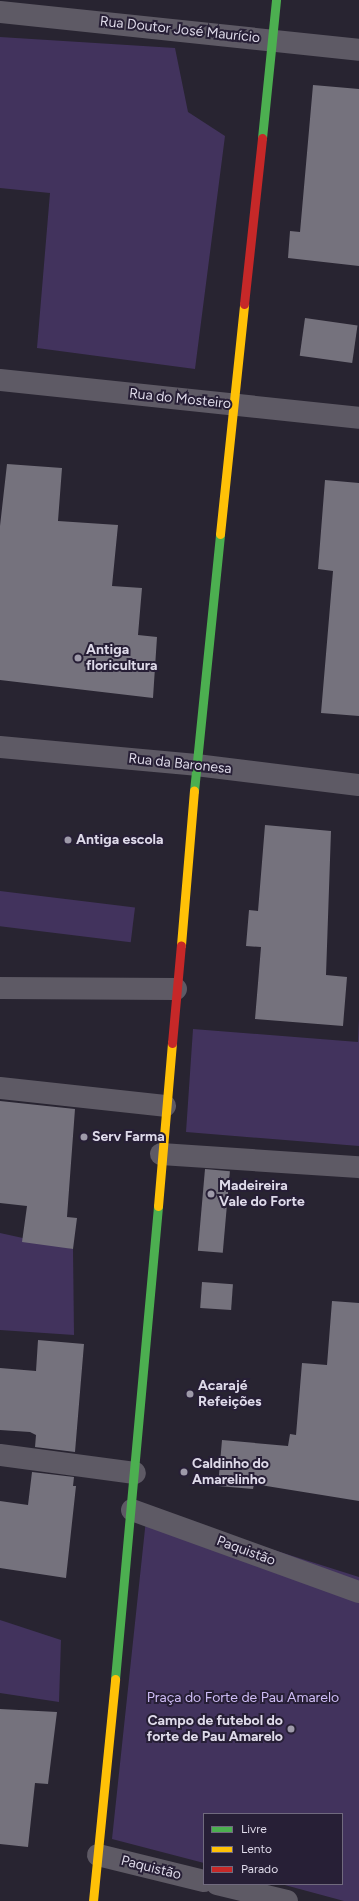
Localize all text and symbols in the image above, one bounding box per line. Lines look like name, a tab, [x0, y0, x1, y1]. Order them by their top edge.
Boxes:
street label: Rua Doutor José Maurício	[99, 13, 261, 47]
street label: Rua do Mosteiro	[128, 385, 232, 413]
place label: Antiga floricultura	[86, 642, 157, 674]
marker: Antiga floricultura	[73, 653, 83, 663]
street label: Rua da Baronesa	[128, 750, 232, 778]
place label: Antiga escola	[76, 832, 163, 848]
marker: Antiga escola	[63, 835, 73, 845]
place label: Serv Farma	[92, 1129, 165, 1145]
marker: Serv Farma	[79, 1132, 89, 1142]
place label: Madeireira Vale do Forte	[219, 1178, 305, 1210]
marker: Madeireira Vale do Forte	[206, 1189, 216, 1199]
place label: Acarajé Refeições	[198, 1378, 262, 1410]
marker: Acarajé Refeições	[185, 1389, 195, 1399]
place label: Caldinho do Amarelinho	[192, 1456, 269, 1488]
marker: Caldinho do Amarelinho	[179, 1467, 189, 1477]
street label: Paquistão	[214, 1533, 278, 1569]
park label: Praça do Forte de Pau Amarelo	[147, 1690, 339, 1706]
place label: Campo de futebol do forte de Pau Amarelo	[147, 1713, 283, 1746]
marker: Campo de futebol do forte de Pau Amarelo	[286, 1724, 296, 1734]
legend	[203, 1813, 343, 1885]
text: Livre	[241, 1822, 267, 1836]
text: Lento	[241, 1842, 272, 1856]
street label: Paquistão	[119, 1852, 183, 1884]
text: Parado	[241, 1862, 278, 1876]

